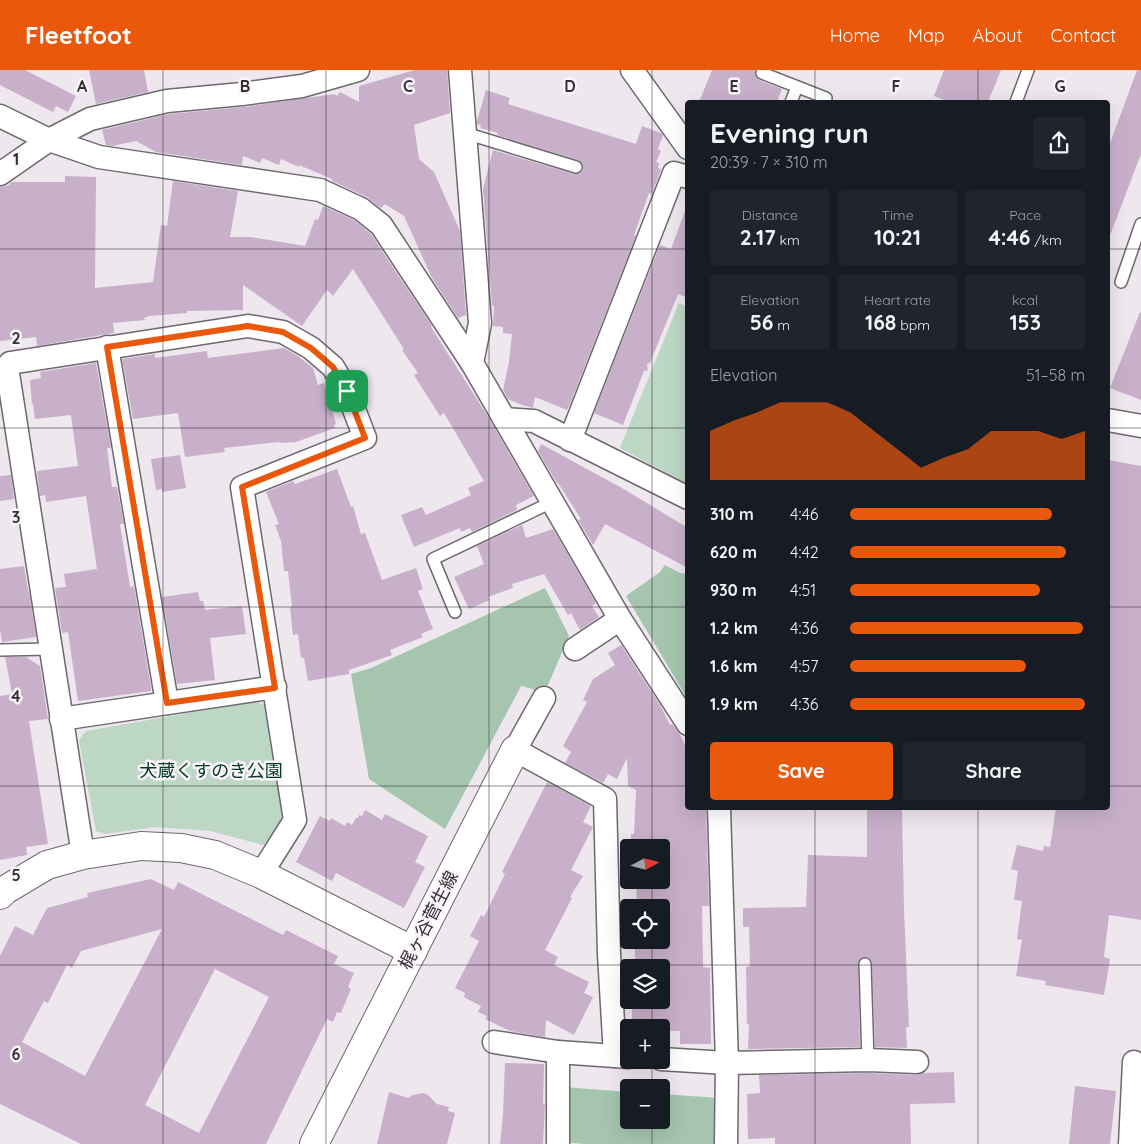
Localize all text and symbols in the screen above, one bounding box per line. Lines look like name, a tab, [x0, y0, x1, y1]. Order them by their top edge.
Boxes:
text: Fleetfoot	[25, 20, 132, 50]
text: Home	[830, 24, 880, 47]
text: Map	[908, 24, 945, 47]
text: About	[973, 24, 1023, 47]
text: Contact	[1051, 24, 1116, 47]
text: A	[77, 76, 88, 96]
text: B	[240, 76, 250, 96]
text: C	[403, 76, 413, 96]
text: D	[564, 76, 576, 96]
text: E	[729, 76, 739, 96]
text: F	[892, 76, 901, 96]
text: G	[1054, 76, 1066, 96]
text: Evening run	[710, 115, 869, 150]
button: share	[1033, 117, 1085, 169]
text: 1	[13, 149, 19, 169]
text: 20:39 · 7 × 310 m	[710, 152, 828, 172]
text: Distance	[742, 206, 798, 224]
text: Time	[881, 206, 914, 224]
text: Pace	[1009, 206, 1041, 224]
text: 2.17	[740, 224, 776, 250]
text: 10:21	[874, 224, 921, 250]
text: 4:46	[988, 224, 1030, 250]
text: km	[776, 231, 800, 249]
text: /km	[1030, 231, 1062, 249]
text: Elevation	[740, 291, 799, 309]
text: Heart rate	[864, 291, 931, 309]
text: kcal	[1012, 291, 1038, 309]
text: 56	[750, 309, 773, 335]
text: 168	[865, 309, 896, 335]
text: 153	[1009, 309, 1041, 335]
text: m	[773, 316, 790, 334]
text: bpm	[896, 316, 930, 334]
text: 2	[11, 328, 21, 348]
text: Elevation	[710, 365, 777, 385]
text: 51–58 m	[1026, 365, 1085, 385]
pin	[326, 370, 368, 412]
icon: arrive	[333, 377, 361, 405]
text: 310 m	[710, 504, 754, 524]
text: 4:46	[790, 504, 818, 524]
text: 3	[12, 507, 20, 527]
text: 620 m	[710, 542, 757, 562]
text: 4:42	[790, 542, 819, 562]
text: 930 m	[710, 580, 757, 600]
text: 4:51	[790, 580, 816, 600]
text: 1.2 km	[710, 618, 758, 638]
text: 4:36	[790, 618, 818, 638]
text: 1.6 km	[710, 656, 757, 676]
text: 4:57	[790, 656, 818, 676]
text: 4	[11, 686, 21, 706]
text: 1.9 km	[710, 694, 758, 714]
text: 4:36	[790, 694, 818, 714]
button: Save	[710, 742, 893, 800]
button: Share	[903, 742, 1085, 800]
park label: 犬蔵くすのき公園	[139, 759, 283, 782]
north arrow	[620, 839, 670, 889]
map controls	[620, 839, 670, 1129]
text: 5	[11, 865, 21, 885]
street label: 梶ヶ谷菅生線	[393, 867, 463, 973]
button: locate	[620, 899, 670, 949]
button: layers	[620, 959, 670, 1009]
button: +	[620, 1019, 670, 1069]
text: 6	[12, 1044, 21, 1064]
button: −	[620, 1079, 670, 1129]

